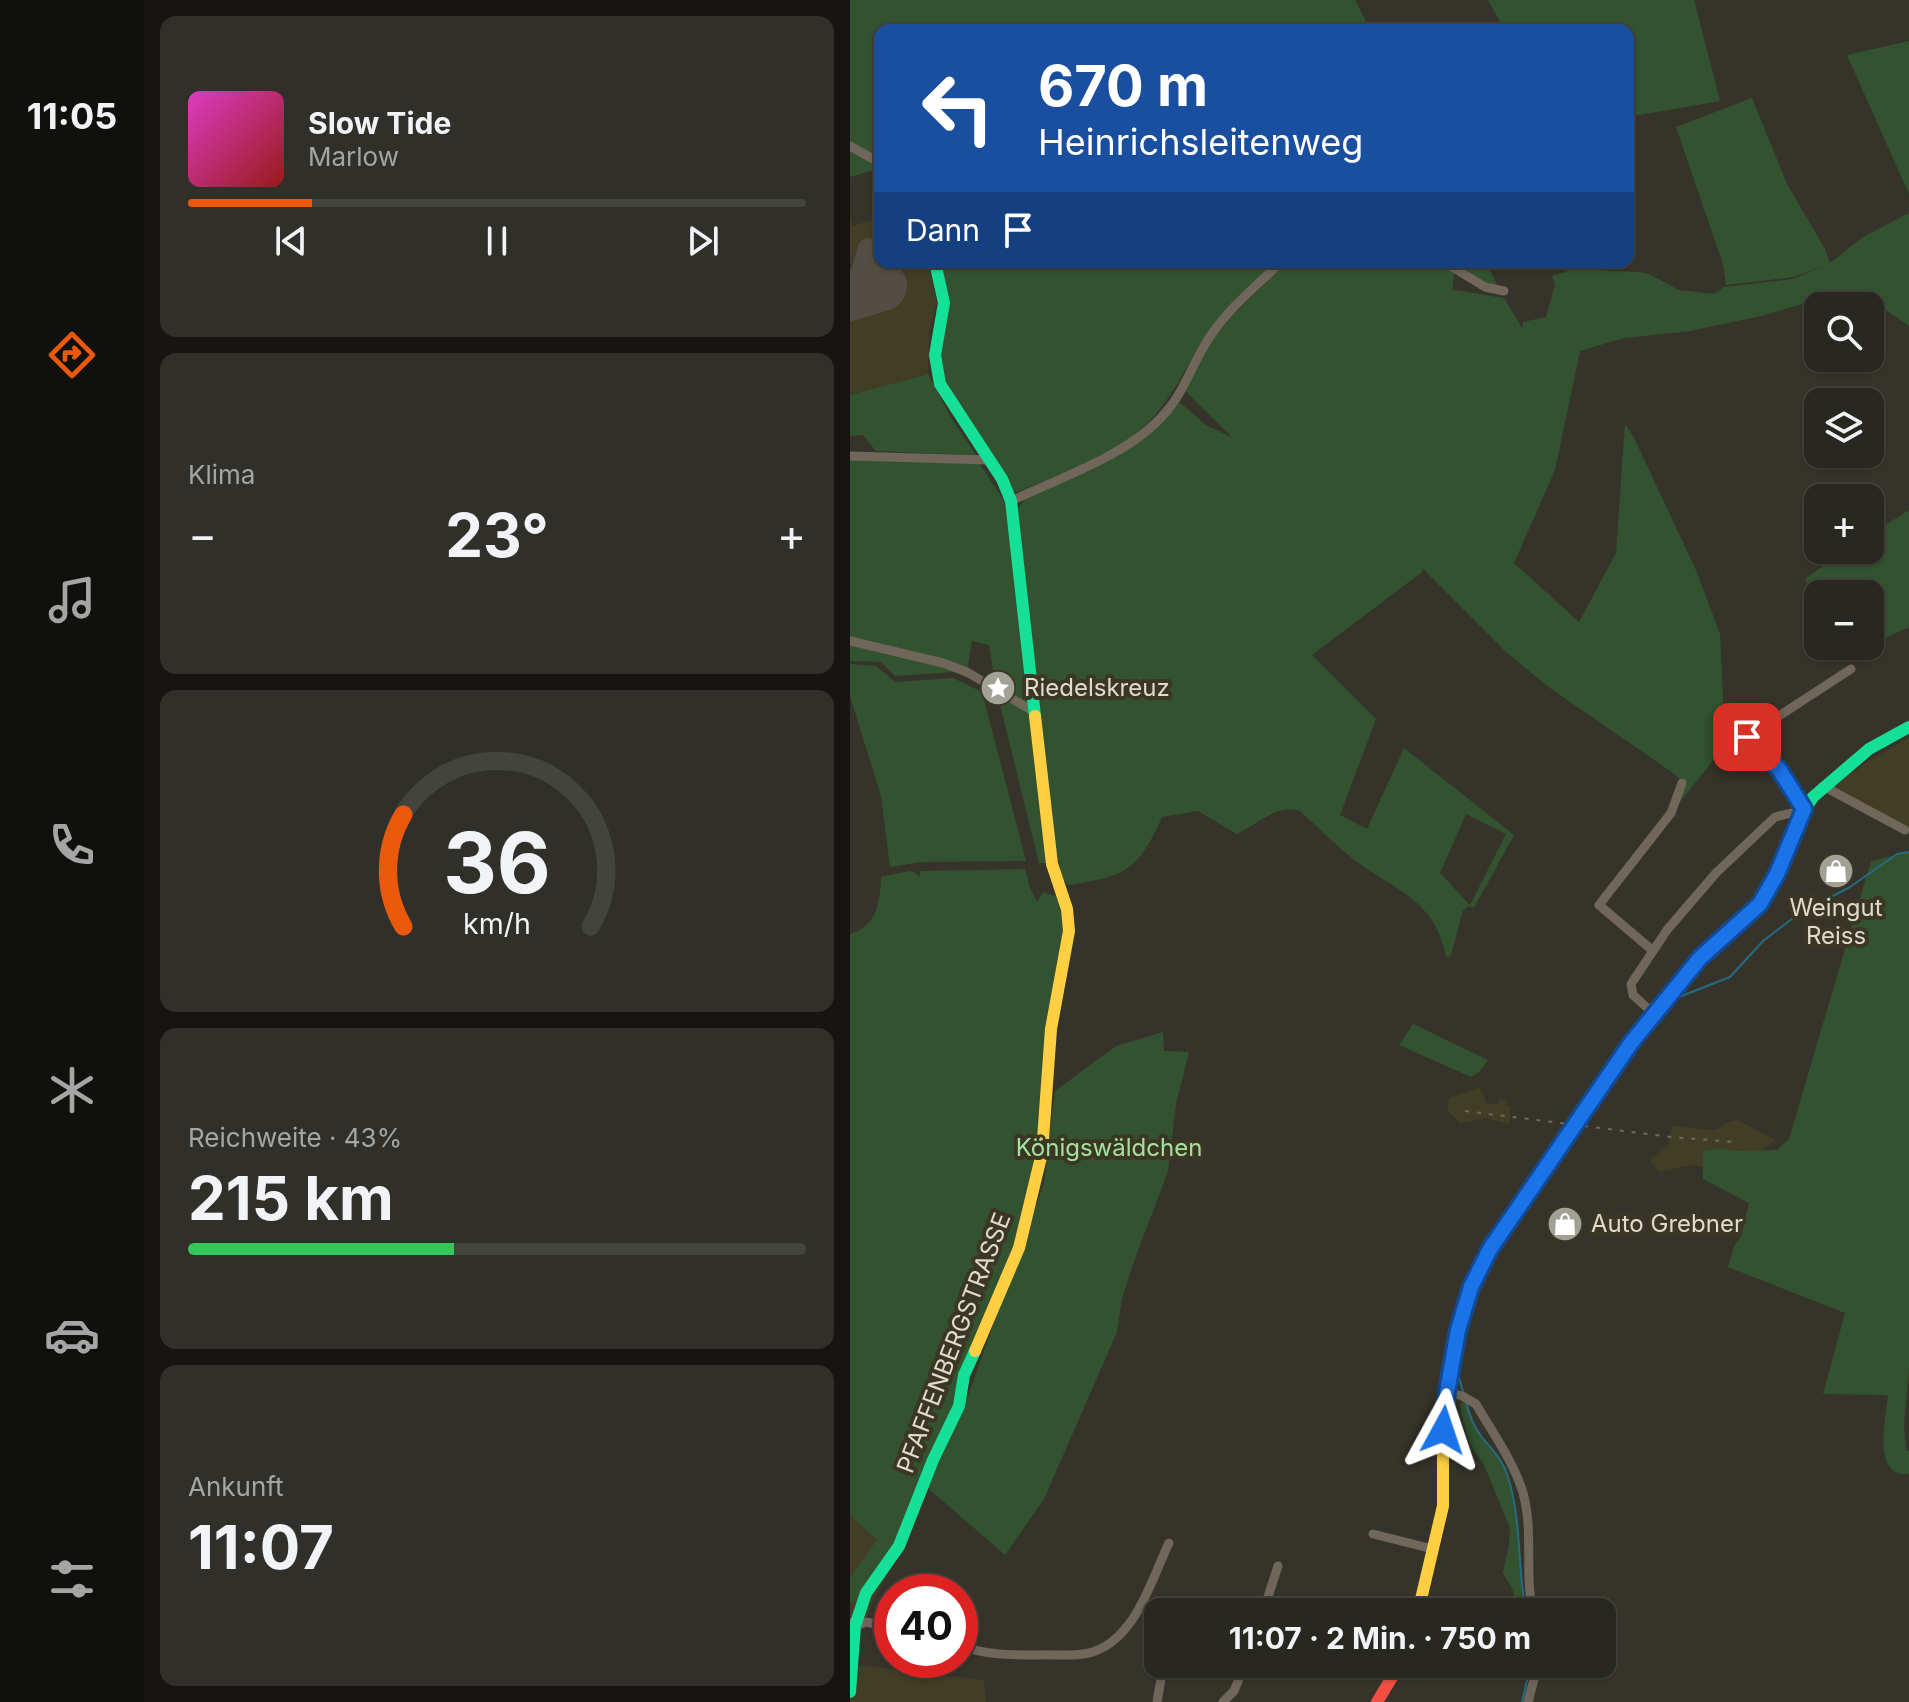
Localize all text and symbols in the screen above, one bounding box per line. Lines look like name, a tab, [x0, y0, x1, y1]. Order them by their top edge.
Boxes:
text: 670 m	[1038, 52, 1208, 120]
icon: left	[906, 56, 1010, 160]
text: 11:05	[27, 94, 117, 138]
text: Slow Tide	[308, 105, 451, 141]
text: Heinrichsleitenweg	[1038, 120, 1363, 164]
text: Marlow	[308, 141, 399, 172]
icon: arrive	[996, 208, 1040, 252]
text: Dann	[906, 212, 980, 248]
icon: previous	[269, 219, 313, 263]
icon: pause	[475, 219, 519, 263]
icon: next	[681, 219, 725, 263]
map controls	[1804, 292, 1884, 660]
button: search	[1804, 292, 1884, 372]
icon: directions	[44, 327, 100, 383]
button: layers	[1804, 388, 1884, 468]
text: Klima	[188, 459, 255, 490]
button: +	[1804, 484, 1884, 564]
text: 23°	[445, 499, 549, 571]
text: −	[188, 508, 217, 562]
text: +	[777, 508, 806, 562]
icon: music	[44, 572, 100, 628]
button: −	[1804, 580, 1884, 660]
place icon: Riedelskreuz	[979, 669, 1017, 707]
place label: Riedelskreuz	[1024, 673, 1170, 702]
pin	[1713, 703, 1781, 771]
icon: arrive	[1725, 715, 1769, 759]
text: 36	[443, 812, 551, 913]
icon: phone	[44, 817, 100, 873]
shop icon: Weingut Reiss	[1817, 852, 1855, 890]
place label: Weingut Reiss	[1789, 893, 1883, 950]
text: km/h	[463, 906, 531, 941]
icon: climate	[44, 1062, 100, 1118]
text: Reichweite · 43%	[188, 1122, 402, 1153]
park label: Königswäldchen	[1016, 1133, 1202, 1162]
text: 215 km	[188, 1162, 394, 1234]
shop icon: Auto Grebner	[1546, 1205, 1584, 1243]
street label: PFAFFENBERGSTRASSE	[890, 1209, 1017, 1477]
place label: Auto Grebner	[1591, 1209, 1743, 1238]
icon: car	[44, 1307, 100, 1363]
position arrow	[1401, 1388, 1485, 1472]
text: Ankunft	[188, 1471, 284, 1502]
text: 11:07	[188, 1511, 334, 1583]
icon: filters	[44, 1551, 100, 1607]
speed limit sign: 40	[874, 1574, 978, 1678]
text: 11:07 · 2 Min. · 750 m	[1229, 1620, 1531, 1656]

